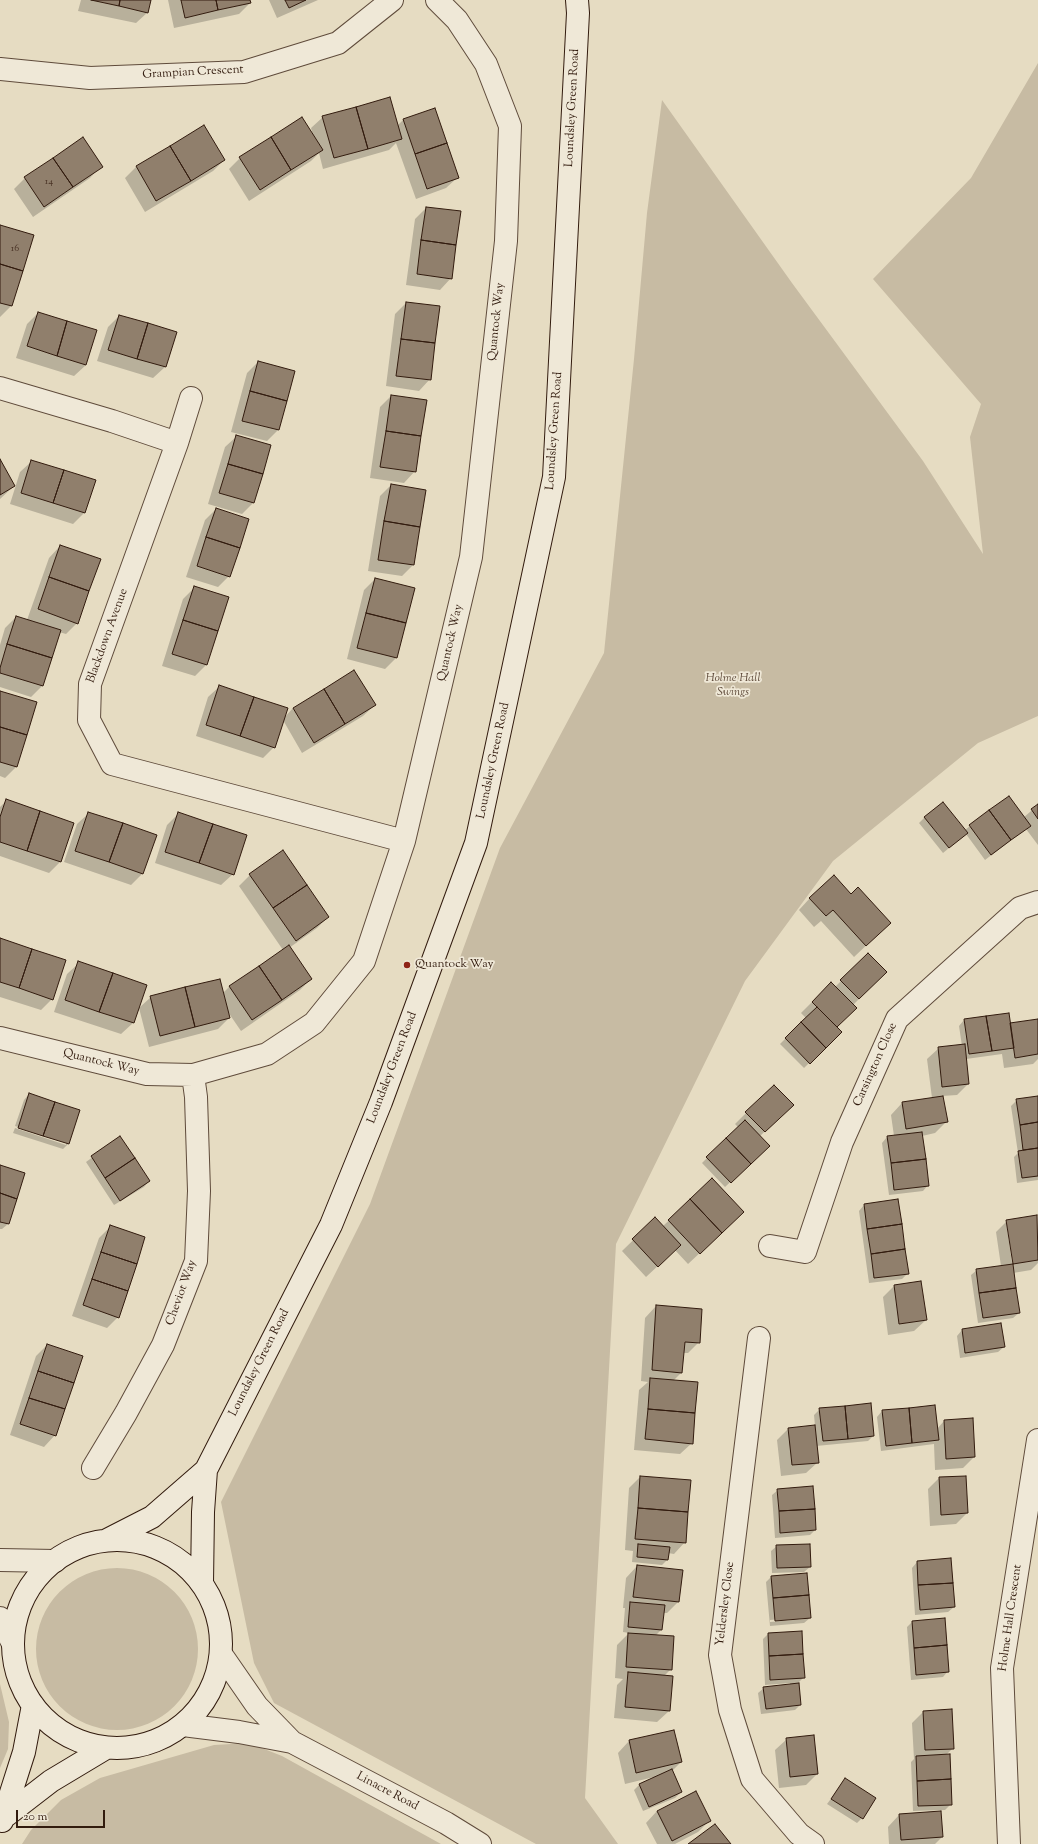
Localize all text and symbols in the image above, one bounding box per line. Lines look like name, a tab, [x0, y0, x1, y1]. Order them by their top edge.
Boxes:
street label: Loundsley Green Road	[563, 48, 583, 168]
street label: Grampian Crescent	[142, 63, 244, 83]
house number: 14	[45, 176, 53, 188]
house number: 16	[11, 243, 19, 255]
street label: Quantock Way	[486, 282, 508, 362]
street label: Loundsley Green Road	[544, 371, 566, 491]
street label: Blackdown Avenue	[84, 587, 132, 685]
street label: Quantock Way	[435, 603, 467, 683]
park label: Holme Hall Swings	[705, 672, 761, 700]
street label: Loundsley Green Road	[475, 702, 513, 820]
place label: Quantock Way	[415, 958, 494, 972]
marker: Quantock Way	[402, 960, 412, 970]
street label: Loundsley Green Road	[365, 1010, 421, 1126]
street label: Carsington Close	[851, 1021, 901, 1109]
street label: Quantock Way	[61, 1047, 141, 1079]
street label: Cheviot Way	[163, 1258, 201, 1328]
street label: Loundsley Green Road	[227, 1307, 293, 1419]
street label: Yeldersley Close	[714, 1561, 738, 1647]
street label: Holme Hall Crescent	[996, 1564, 1026, 1672]
street label: Linacre Road	[354, 1770, 420, 1814]
scale bar	[18, 1802, 107, 1828]
text: 20 m	[23, 1808, 47, 1826]

